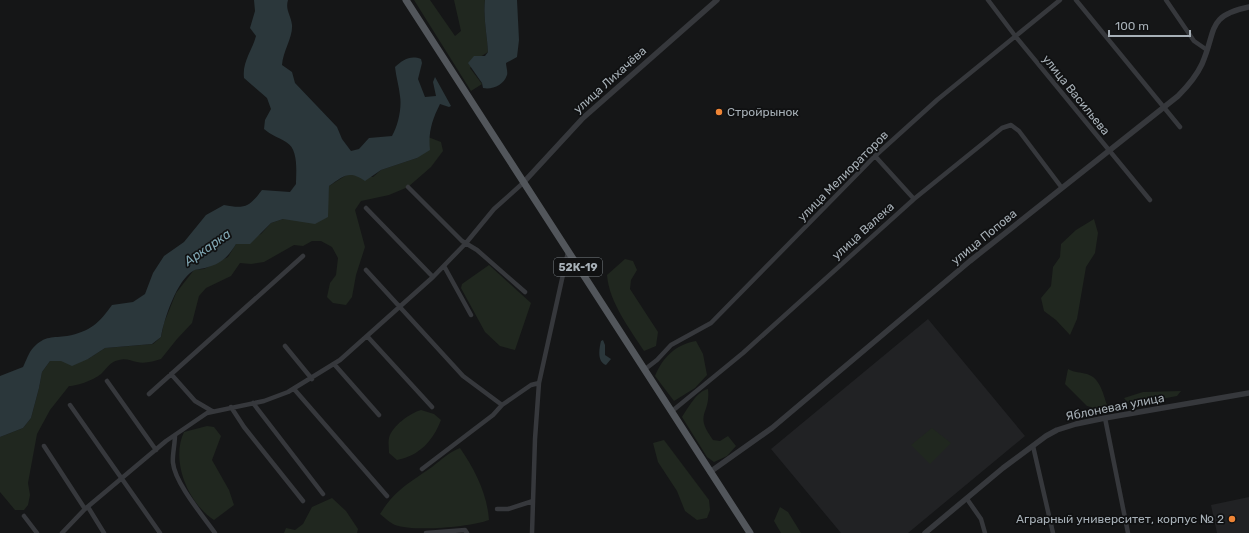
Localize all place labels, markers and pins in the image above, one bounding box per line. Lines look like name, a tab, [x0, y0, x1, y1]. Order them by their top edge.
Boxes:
place label: Стройрынок	[727, 105, 799, 119]
marker: Стройрынок	[714, 107, 724, 117]
place label: Аграрный университет, корпус № 2	[1016, 512, 1224, 526]
marker: Аграрный университет, корпус № 2	[1227, 514, 1237, 524]

